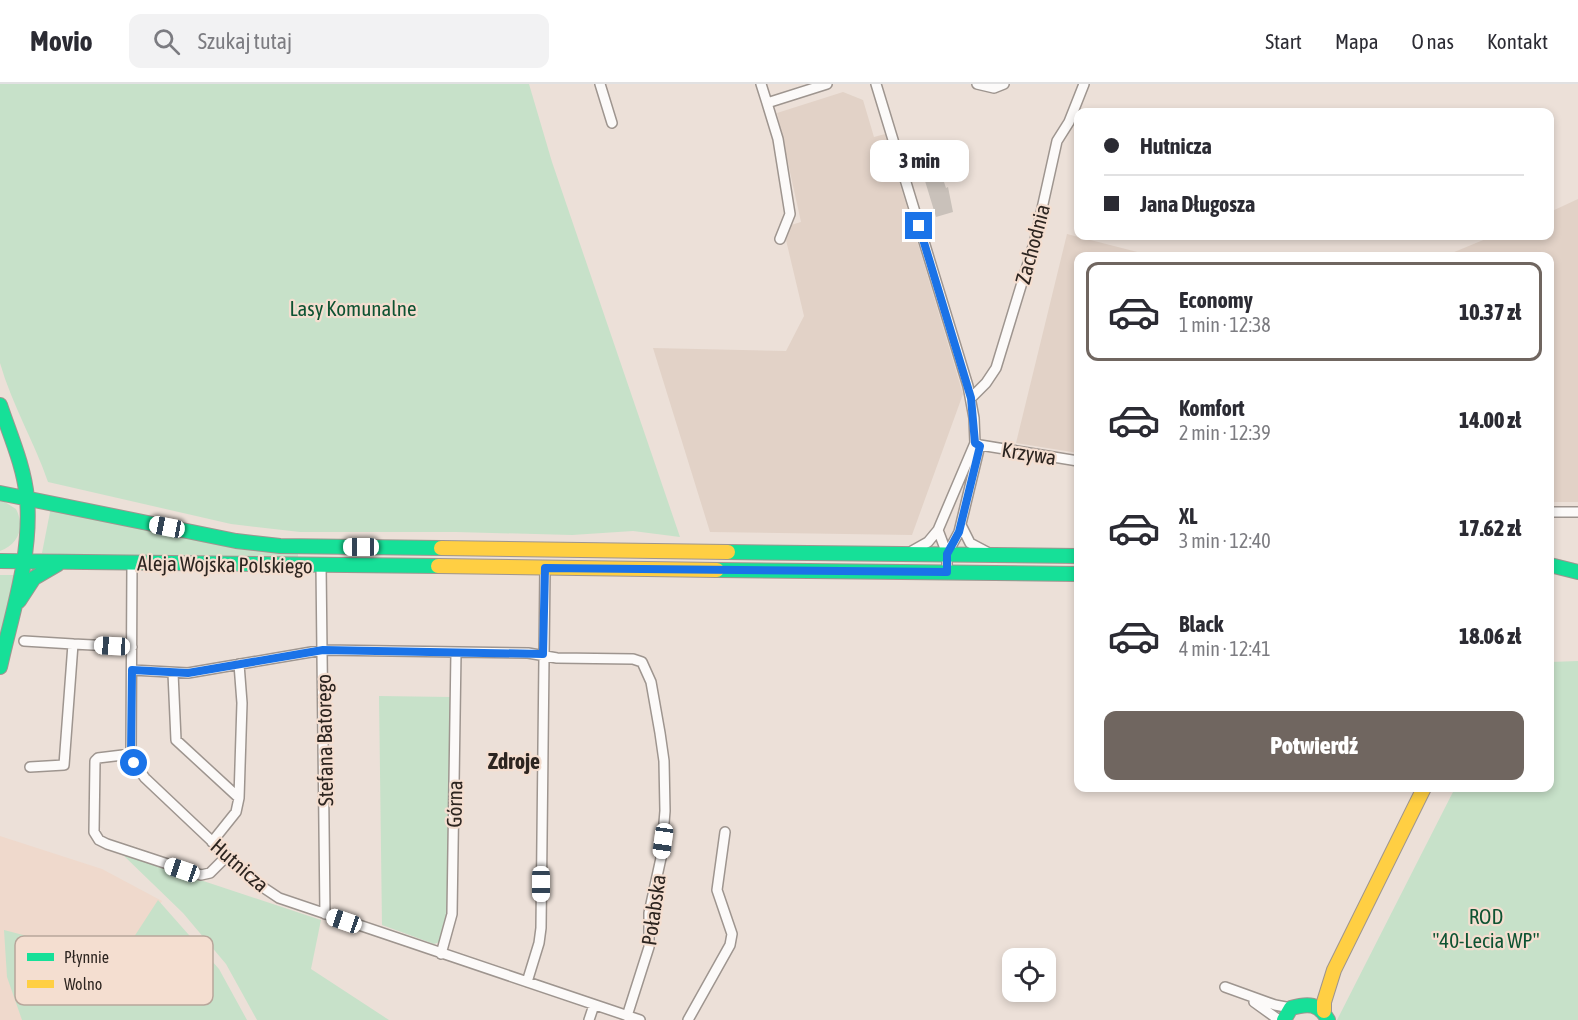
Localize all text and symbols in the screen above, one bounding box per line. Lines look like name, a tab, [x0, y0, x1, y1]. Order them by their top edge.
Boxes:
search box	[129, 14, 549, 68]
text: Movio	[30, 25, 93, 57]
icon: search	[150, 25, 183, 58]
text: Szukaj tutaj	[198, 28, 292, 54]
text: Start	[1265, 29, 1302, 53]
text: Mapa	[1335, 29, 1378, 53]
text: O nas	[1411, 29, 1454, 53]
text: Kontakt	[1487, 29, 1548, 53]
text: Hutnicza	[1140, 133, 1212, 159]
callout: 3 min	[870, 139, 968, 181]
text: 3 min	[899, 149, 940, 172]
text: Jana Długosza	[1140, 191, 1255, 217]
street label: Zachodnia	[1010, 201, 1054, 287]
route end	[905, 212, 932, 239]
icon: car	[1107, 285, 1161, 339]
text: Economy	[1179, 287, 1253, 313]
park label: Lasy Komunalne	[289, 296, 417, 320]
text: 10.37 zł	[1459, 299, 1521, 325]
text: 1 min · 12:38	[1179, 313, 1271, 336]
icon: car	[1107, 393, 1161, 447]
text: Komfort	[1179, 395, 1245, 421]
text: 14.00 zł	[1459, 407, 1521, 433]
text: 2 min · 12:39	[1179, 421, 1271, 444]
street label: Krzywa	[1000, 437, 1058, 469]
icon: car	[1107, 501, 1161, 555]
text: XL	[1179, 503, 1197, 529]
car	[148, 515, 186, 539]
text: 17.62 zł	[1459, 515, 1521, 541]
text: 3 min · 12:40	[1179, 529, 1271, 552]
car	[343, 538, 379, 556]
street label: Aleja Wojska Polskiego	[137, 550, 313, 578]
icon: car	[1107, 609, 1161, 663]
text: Black	[1179, 611, 1223, 637]
text: 18.06 zł	[1459, 623, 1521, 649]
car	[94, 636, 130, 656]
text: 4 min · 12:41	[1179, 637, 1271, 660]
street label: Stefana Batorego	[311, 674, 337, 806]
button: Potwierdź	[1104, 711, 1524, 780]
district label: Zdroje	[488, 748, 540, 774]
route start	[120, 749, 147, 776]
street label: Górna	[442, 780, 466, 828]
car	[652, 822, 674, 860]
street label: Hutnicza	[206, 833, 274, 897]
car	[162, 856, 202, 884]
car	[532, 866, 550, 902]
street label: Połabska	[636, 873, 670, 947]
park label: ROD "40-Lecia WP"	[1433, 904, 1540, 952]
car	[324, 907, 364, 935]
legend	[15, 936, 213, 1005]
text: Płynnie	[64, 948, 109, 967]
map controls	[1002, 948, 1056, 1002]
button: locate	[1002, 948, 1056, 1002]
text: Wolno	[64, 975, 102, 993]

